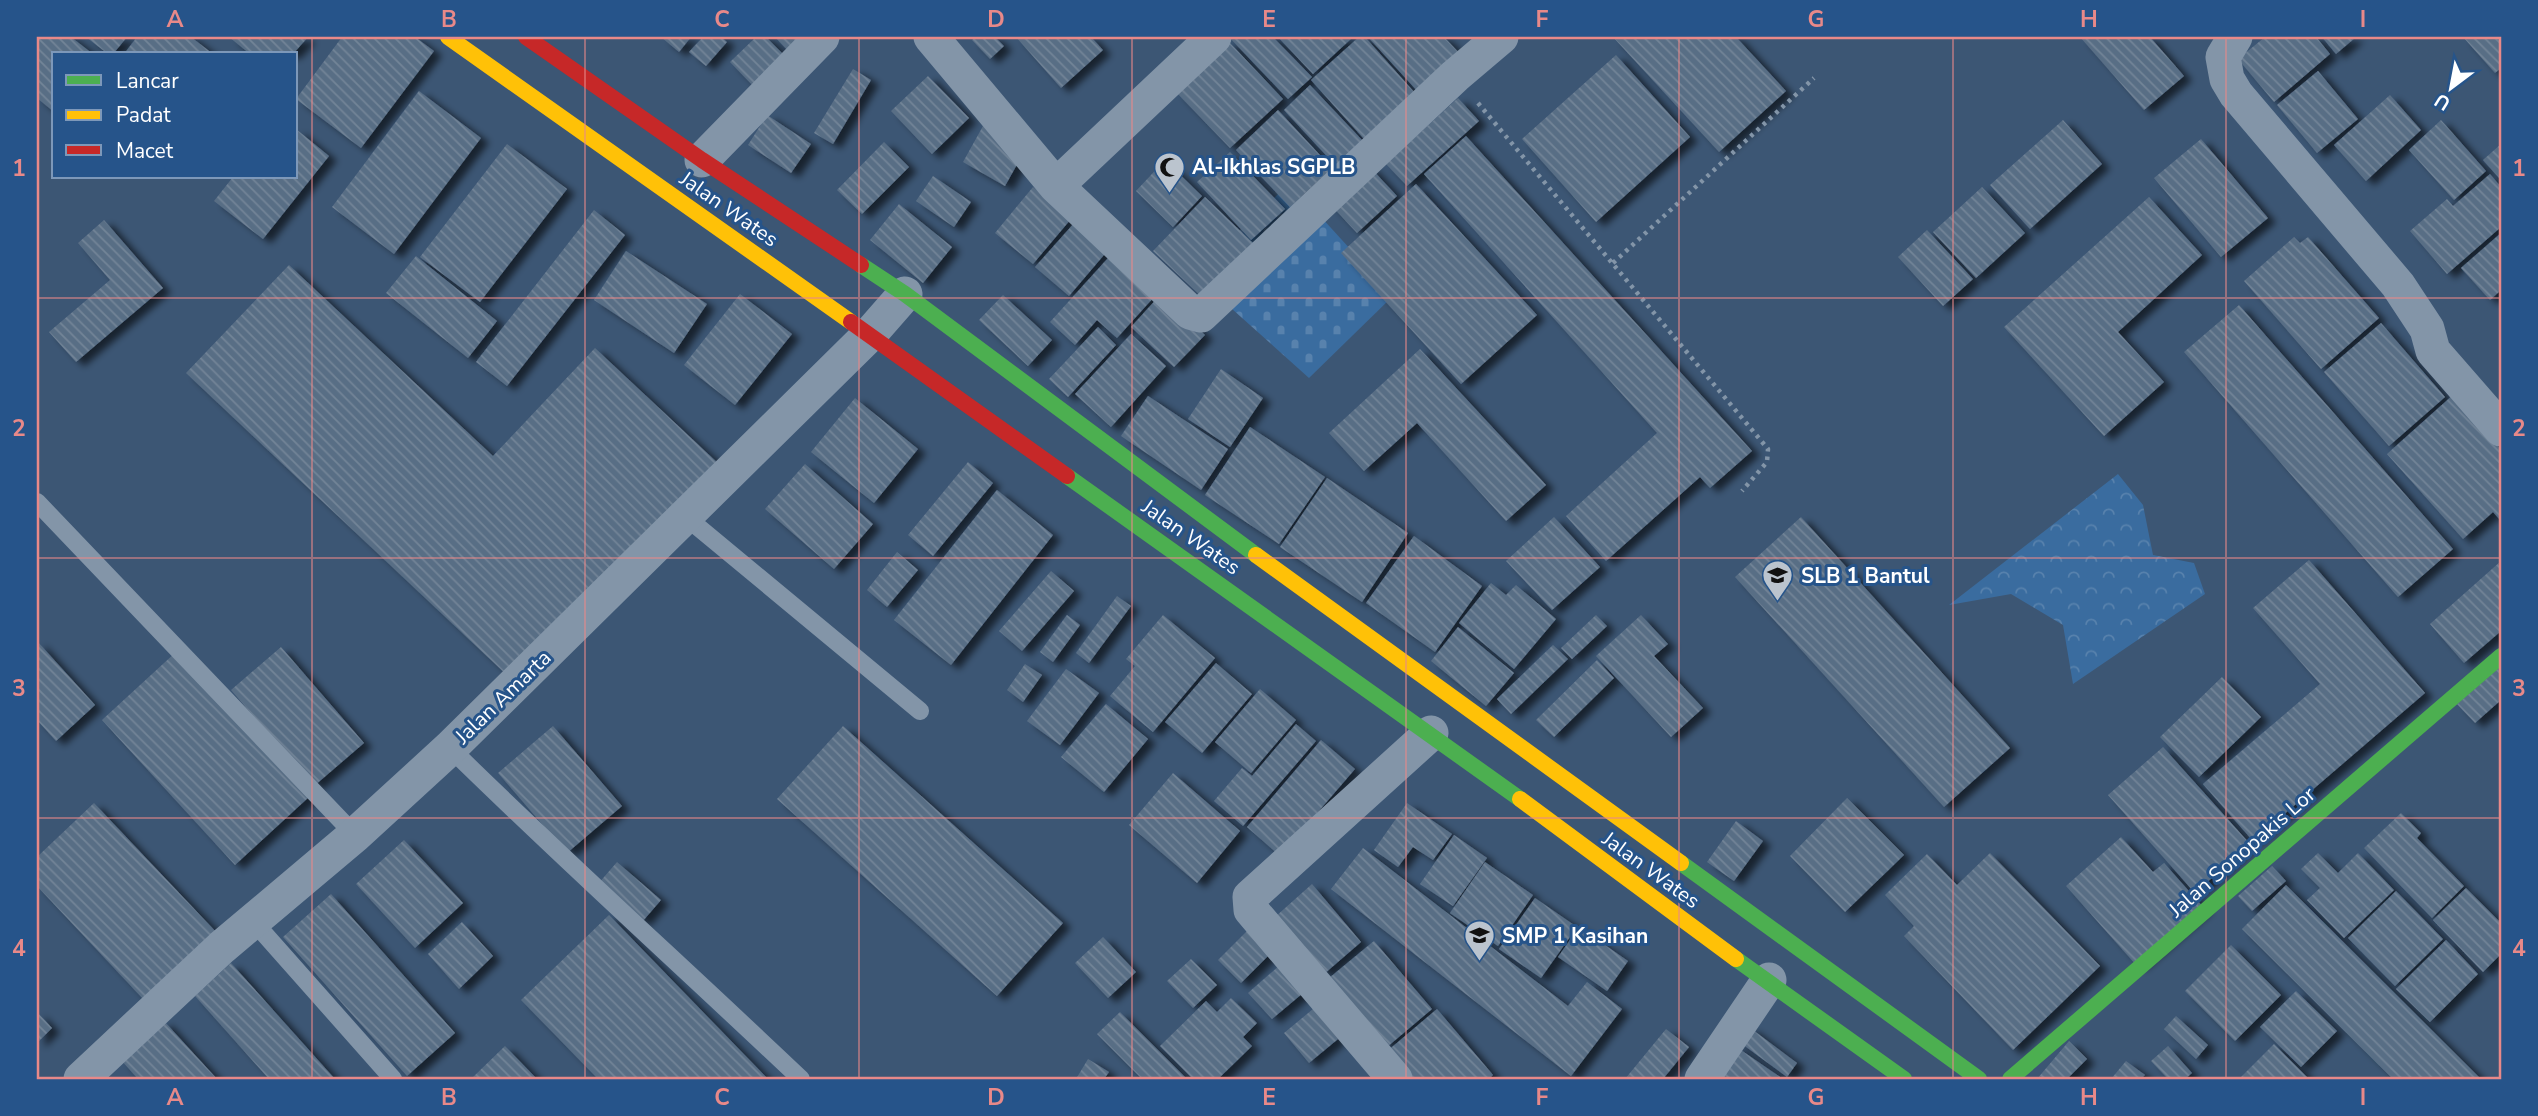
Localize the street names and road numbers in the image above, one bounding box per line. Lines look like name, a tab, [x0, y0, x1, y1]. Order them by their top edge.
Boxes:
street label: Jalan Wates	[673, 164, 784, 253]
street label: Jalan Wates	[1135, 492, 1246, 581]
street label: Jalan Amarta	[448, 644, 557, 751]
street label: Jalan Sonopakis Lor	[2162, 780, 2322, 924]
street label: Jalan Wates	[1596, 825, 1705, 915]

